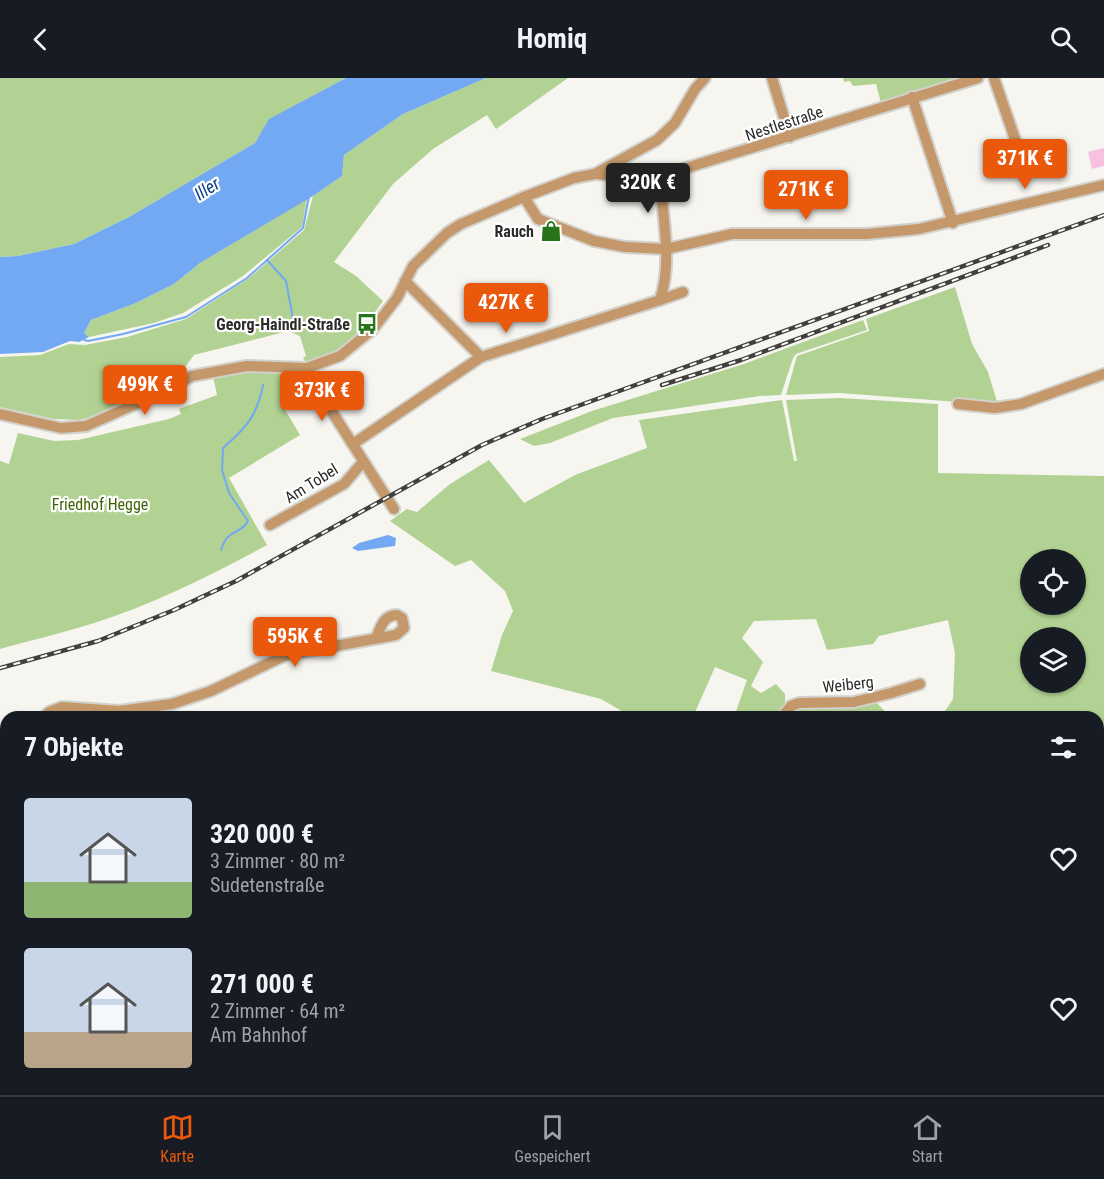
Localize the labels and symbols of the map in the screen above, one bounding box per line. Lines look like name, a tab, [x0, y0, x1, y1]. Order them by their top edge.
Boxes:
street label: Nestlestraße	[743, 102, 825, 145]
pin: 371K €	[976, 139, 1074, 190]
pin: 320K €	[599, 163, 697, 214]
pin: 271K €	[757, 170, 855, 221]
water label: Iller	[190, 172, 224, 204]
shop icon: Rauch	[539, 219, 563, 243]
place label: Rauch	[495, 222, 534, 241]
pin: 427K €	[457, 283, 555, 334]
bus stop icon: Georg-Haindl-Straße	[355, 312, 379, 336]
place label: Georg-Haindl-Straße	[216, 315, 350, 334]
pin: 499K €	[96, 365, 194, 416]
pin: 373K €	[273, 371, 371, 422]
street label: Am Tobel	[281, 460, 341, 507]
park label: Friedhof Hegge	[52, 495, 148, 514]
pin: 595K €	[246, 617, 344, 668]
street label: Weiberg	[822, 672, 874, 697]

